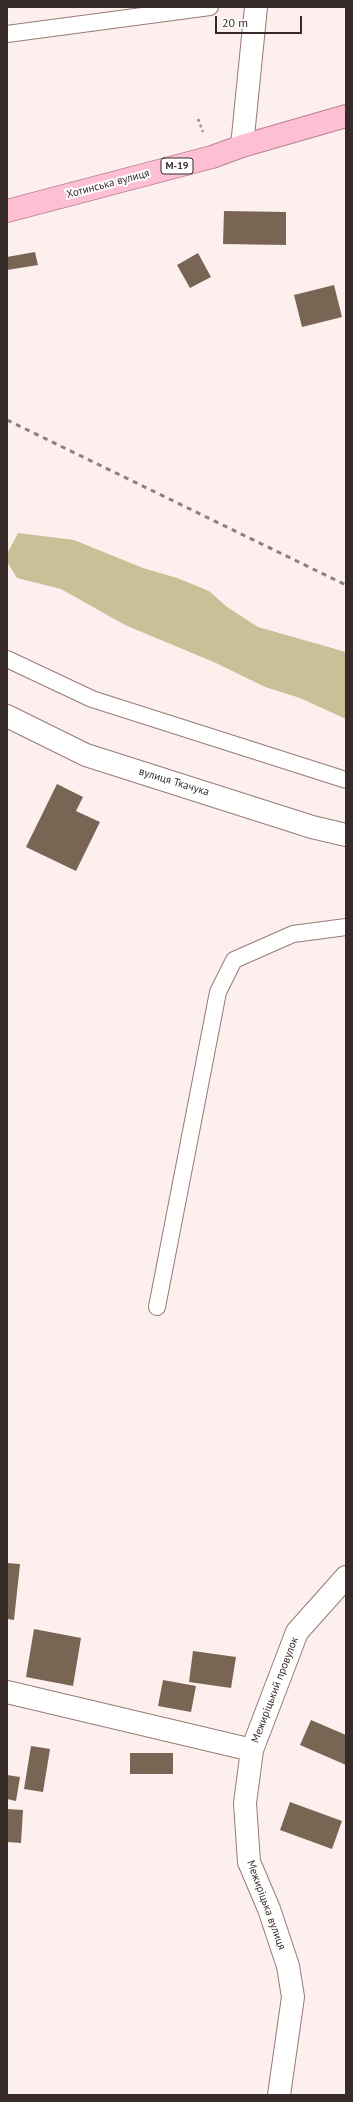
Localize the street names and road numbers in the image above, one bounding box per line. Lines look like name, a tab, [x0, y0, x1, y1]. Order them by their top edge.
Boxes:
road number: М-19	[161, 158, 193, 174]
street label: Хотинська вулиця	[65, 167, 151, 201]
street label: вулиця Ткачука	[137, 765, 211, 799]
street label: Межиріцький провулок	[249, 1635, 301, 1745]
street label: Межиріцька вулиця	[244, 1858, 288, 1952]

